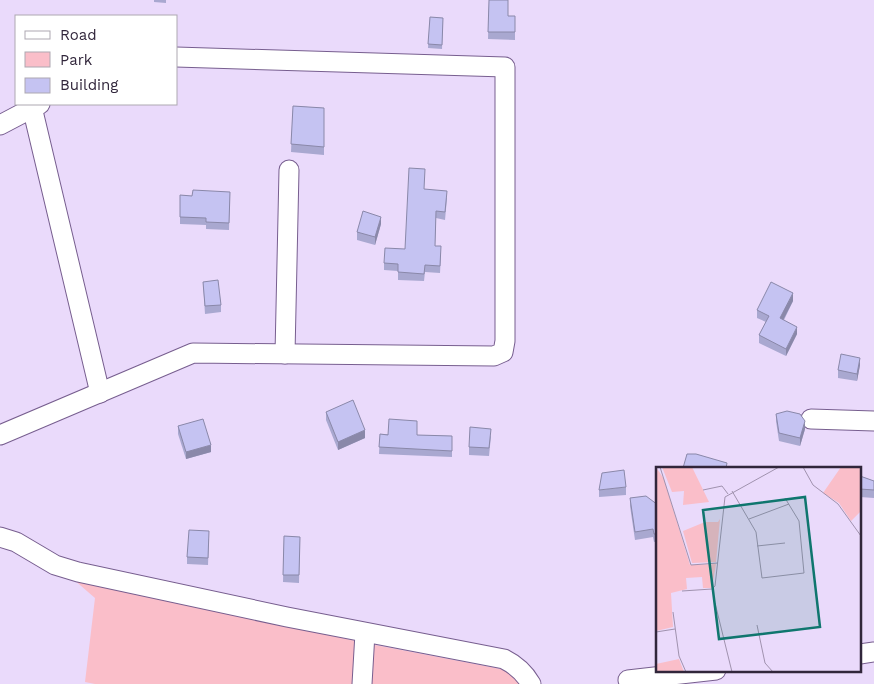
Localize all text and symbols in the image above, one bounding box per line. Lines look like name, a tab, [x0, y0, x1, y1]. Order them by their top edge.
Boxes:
legend	[15, 15, 178, 105]
text: Road	[60, 26, 97, 44]
text: Park	[60, 51, 93, 69]
text: Building	[60, 76, 118, 94]
inset map	[656, 467, 862, 672]

